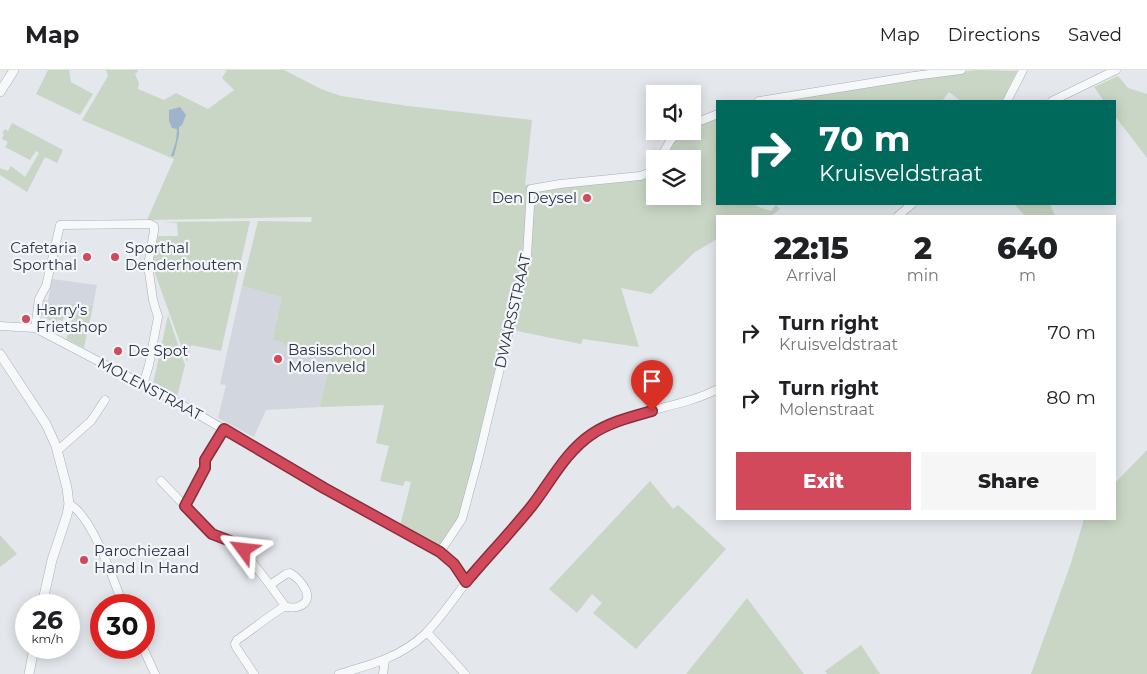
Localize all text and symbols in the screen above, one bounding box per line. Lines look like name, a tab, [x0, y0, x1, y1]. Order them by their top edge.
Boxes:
text: Map	[25, 20, 79, 49]
text: Map	[880, 24, 920, 46]
text: Directions	[948, 24, 1040, 46]
text: Saved	[1068, 24, 1122, 46]
map controls	[646, 85, 701, 205]
button: sound	[646, 85, 701, 140]
text: 70 m	[819, 117, 910, 160]
icon: right	[736, 120, 801, 185]
button: layers	[646, 150, 701, 205]
text: Kruisveldstraat	[819, 160, 983, 187]
place label: Den Deysel	[492, 188, 577, 207]
marker: Den Deysel	[581, 192, 593, 204]
text: 22:15	[774, 230, 849, 267]
text: 2	[914, 230, 932, 267]
text: 640	[997, 230, 1058, 267]
place label: Cafetaria Sporthal	[10, 238, 77, 274]
place label: Sporthal Denderhoutem	[125, 238, 242, 274]
marker: Cafetaria Sporthal	[81, 251, 93, 263]
marker: Sporthal Denderhoutem	[109, 251, 121, 263]
street label: DWARSSTRAAT	[490, 251, 535, 370]
text: Arrival	[786, 266, 837, 285]
text: min	[907, 266, 939, 285]
text: m	[1019, 266, 1036, 285]
place label: Harry's Frietshop	[36, 300, 107, 336]
text: Turn right	[779, 312, 879, 335]
marker: Harry's Frietshop	[20, 313, 32, 325]
icon: right	[736, 319, 764, 347]
text: 70 m	[1047, 321, 1096, 344]
text: Kruisveldstraat	[779, 335, 898, 354]
place label: Basisschool Molenveld	[288, 340, 375, 376]
place label: De Spot	[128, 341, 188, 360]
marker: De Spot	[112, 345, 124, 357]
street label: MOLENSTRAAT	[94, 353, 206, 424]
marker: Basisschool Molenveld	[272, 353, 284, 365]
pin	[631, 360, 673, 411]
icon: arrive	[638, 367, 666, 395]
text: Turn right	[779, 377, 879, 400]
icon: right	[736, 384, 764, 412]
text: 80 m	[1046, 386, 1096, 409]
text: Molenstraat	[779, 400, 875, 419]
button: Exit	[736, 452, 911, 510]
button: Share	[921, 452, 1096, 510]
position arrow	[217, 523, 269, 575]
place label: Parochiezaal Hand In Hand	[94, 541, 199, 577]
marker: Parochiezaal Hand In Hand	[78, 554, 90, 566]
speed limit sign: 30	[90, 594, 155, 659]
text: 26	[32, 605, 63, 635]
text: km/h	[31, 631, 64, 646]

